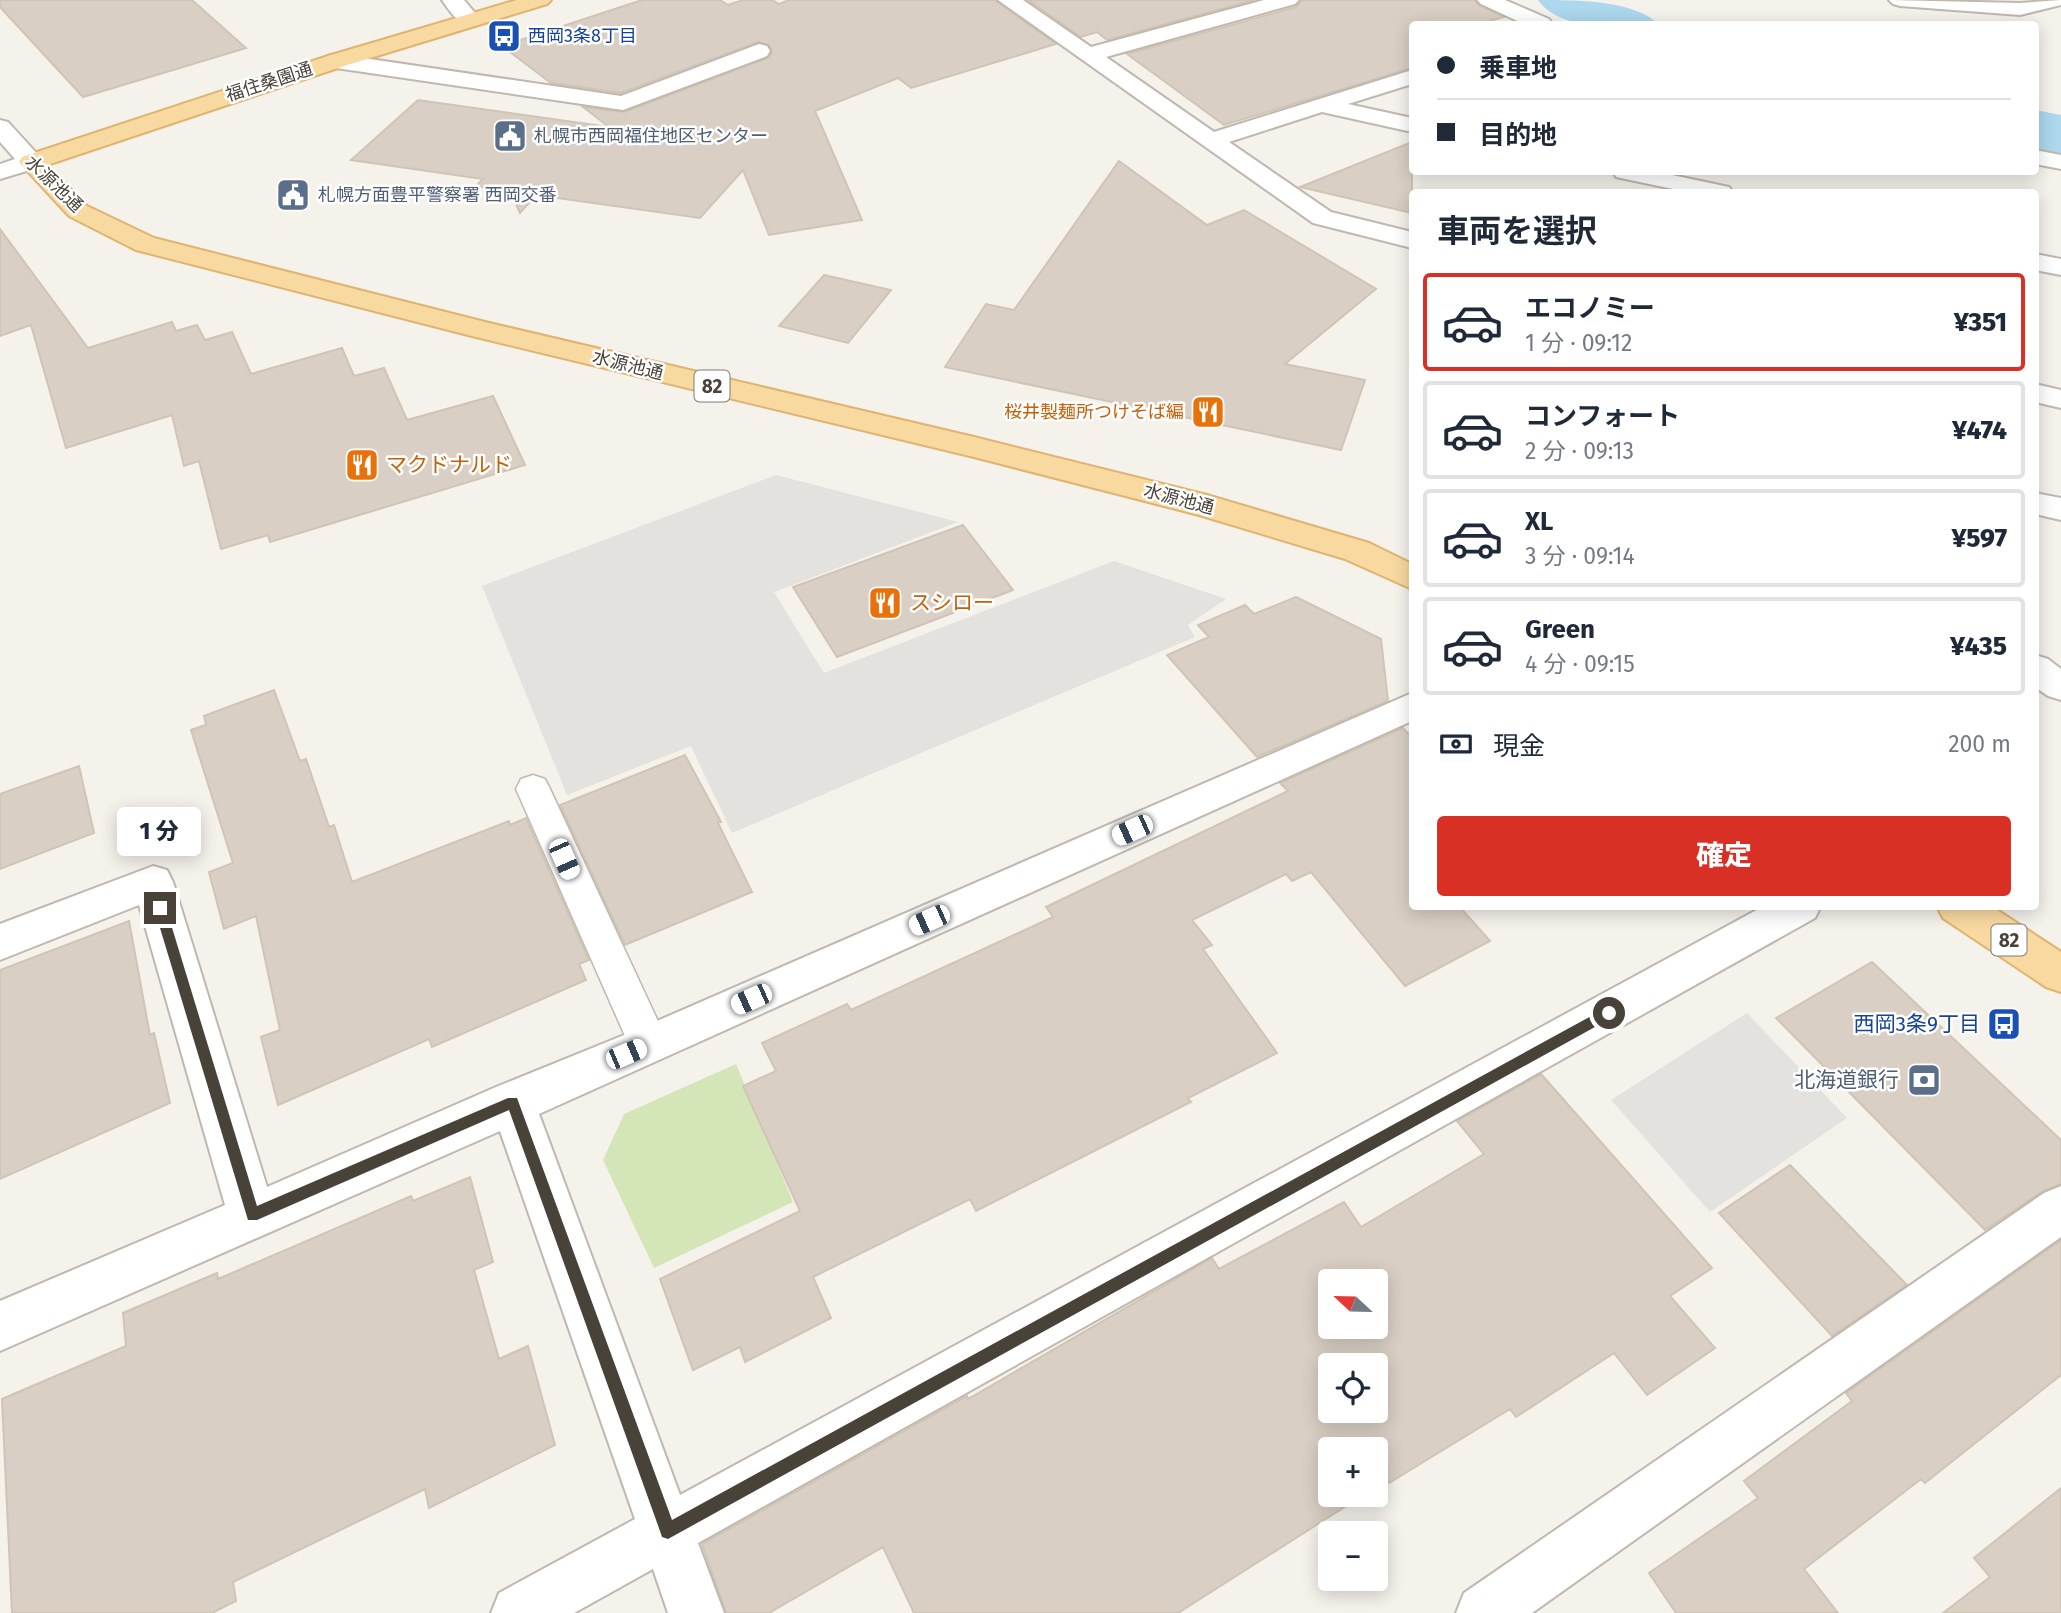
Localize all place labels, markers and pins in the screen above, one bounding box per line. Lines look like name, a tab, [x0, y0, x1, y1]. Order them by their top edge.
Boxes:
bus stop icon: 西岡3条8丁目	[485, 17, 523, 55]
place label: 西岡3条8丁目	[528, 25, 637, 47]
public building icon: 札幌市西岡福住地区センター	[491, 117, 529, 155]
place label: 札幌市西岡福住地区センター	[534, 125, 768, 147]
public building icon: 札幌方面豊平警察署 西岡交番	[274, 176, 312, 214]
place label: 札幌方面豊平警察署 西岡交番	[318, 184, 557, 206]
restaurant icon: 桜井製麺所つけそば編	[1189, 393, 1227, 431]
place label: 桜井製麺所つけそば編	[1004, 401, 1184, 423]
restaurant icon: マクドナルド	[343, 446, 381, 484]
place label: マクドナルド	[386, 452, 512, 478]
restaurant icon: スシロー	[866, 584, 904, 622]
place label: スシロー	[910, 590, 994, 616]
bus stop icon: 西岡3条9丁目	[1985, 1005, 2023, 1043]
place label: 西岡3条9丁目	[1853, 1011, 1980, 1037]
bank icon: 北海道銀行	[1905, 1061, 1943, 1099]
place label: 北海道銀行	[1794, 1067, 1899, 1093]

